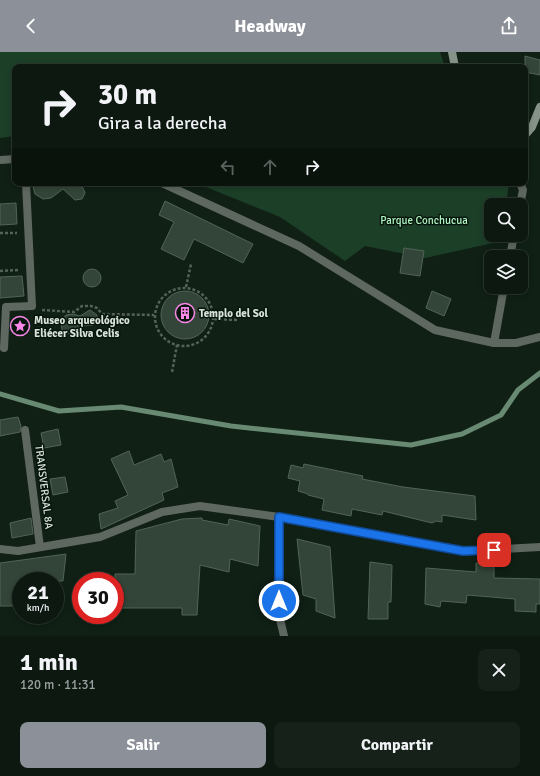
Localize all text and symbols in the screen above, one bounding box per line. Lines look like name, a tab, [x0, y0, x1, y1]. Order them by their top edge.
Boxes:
icon: back	[20, 15, 42, 37]
text: Headway	[234, 15, 306, 37]
icon: share	[498, 15, 520, 37]
text: 30 m	[98, 78, 157, 112]
icon: right	[32, 80, 84, 132]
text: Gira a la derecha	[98, 112, 227, 134]
icon: left	[217, 156, 239, 178]
icon: ahead	[259, 156, 281, 178]
icon: right	[301, 156, 323, 178]
map controls	[484, 198, 528, 294]
button: search	[484, 198, 528, 242]
park label: Parque Conchucua	[380, 214, 468, 227]
button: layers	[484, 250, 528, 294]
building icon: Templo del Sol	[174, 302, 196, 324]
place label: Templo del Sol	[199, 307, 269, 320]
place label: Museo arqueológico Eliécer Silva Celis	[34, 314, 130, 340]
place icon: Museo arqueológico Eliécer Silva Celis	[9, 315, 31, 337]
street label: TRANSVERSAL 8A	[32, 444, 56, 530]
pin	[477, 533, 511, 567]
icon: arrive	[483, 539, 505, 561]
speed limit sign: 30	[72, 572, 124, 624]
text: 21	[27, 580, 49, 605]
position arrow	[258, 580, 300, 622]
text: km/h	[27, 602, 49, 614]
text: 1 min	[20, 647, 78, 677]
button: close	[478, 649, 520, 691]
text: 120 m · 11:31	[20, 677, 96, 693]
button: Salir	[20, 722, 266, 768]
button: Compartir	[274, 722, 520, 768]

